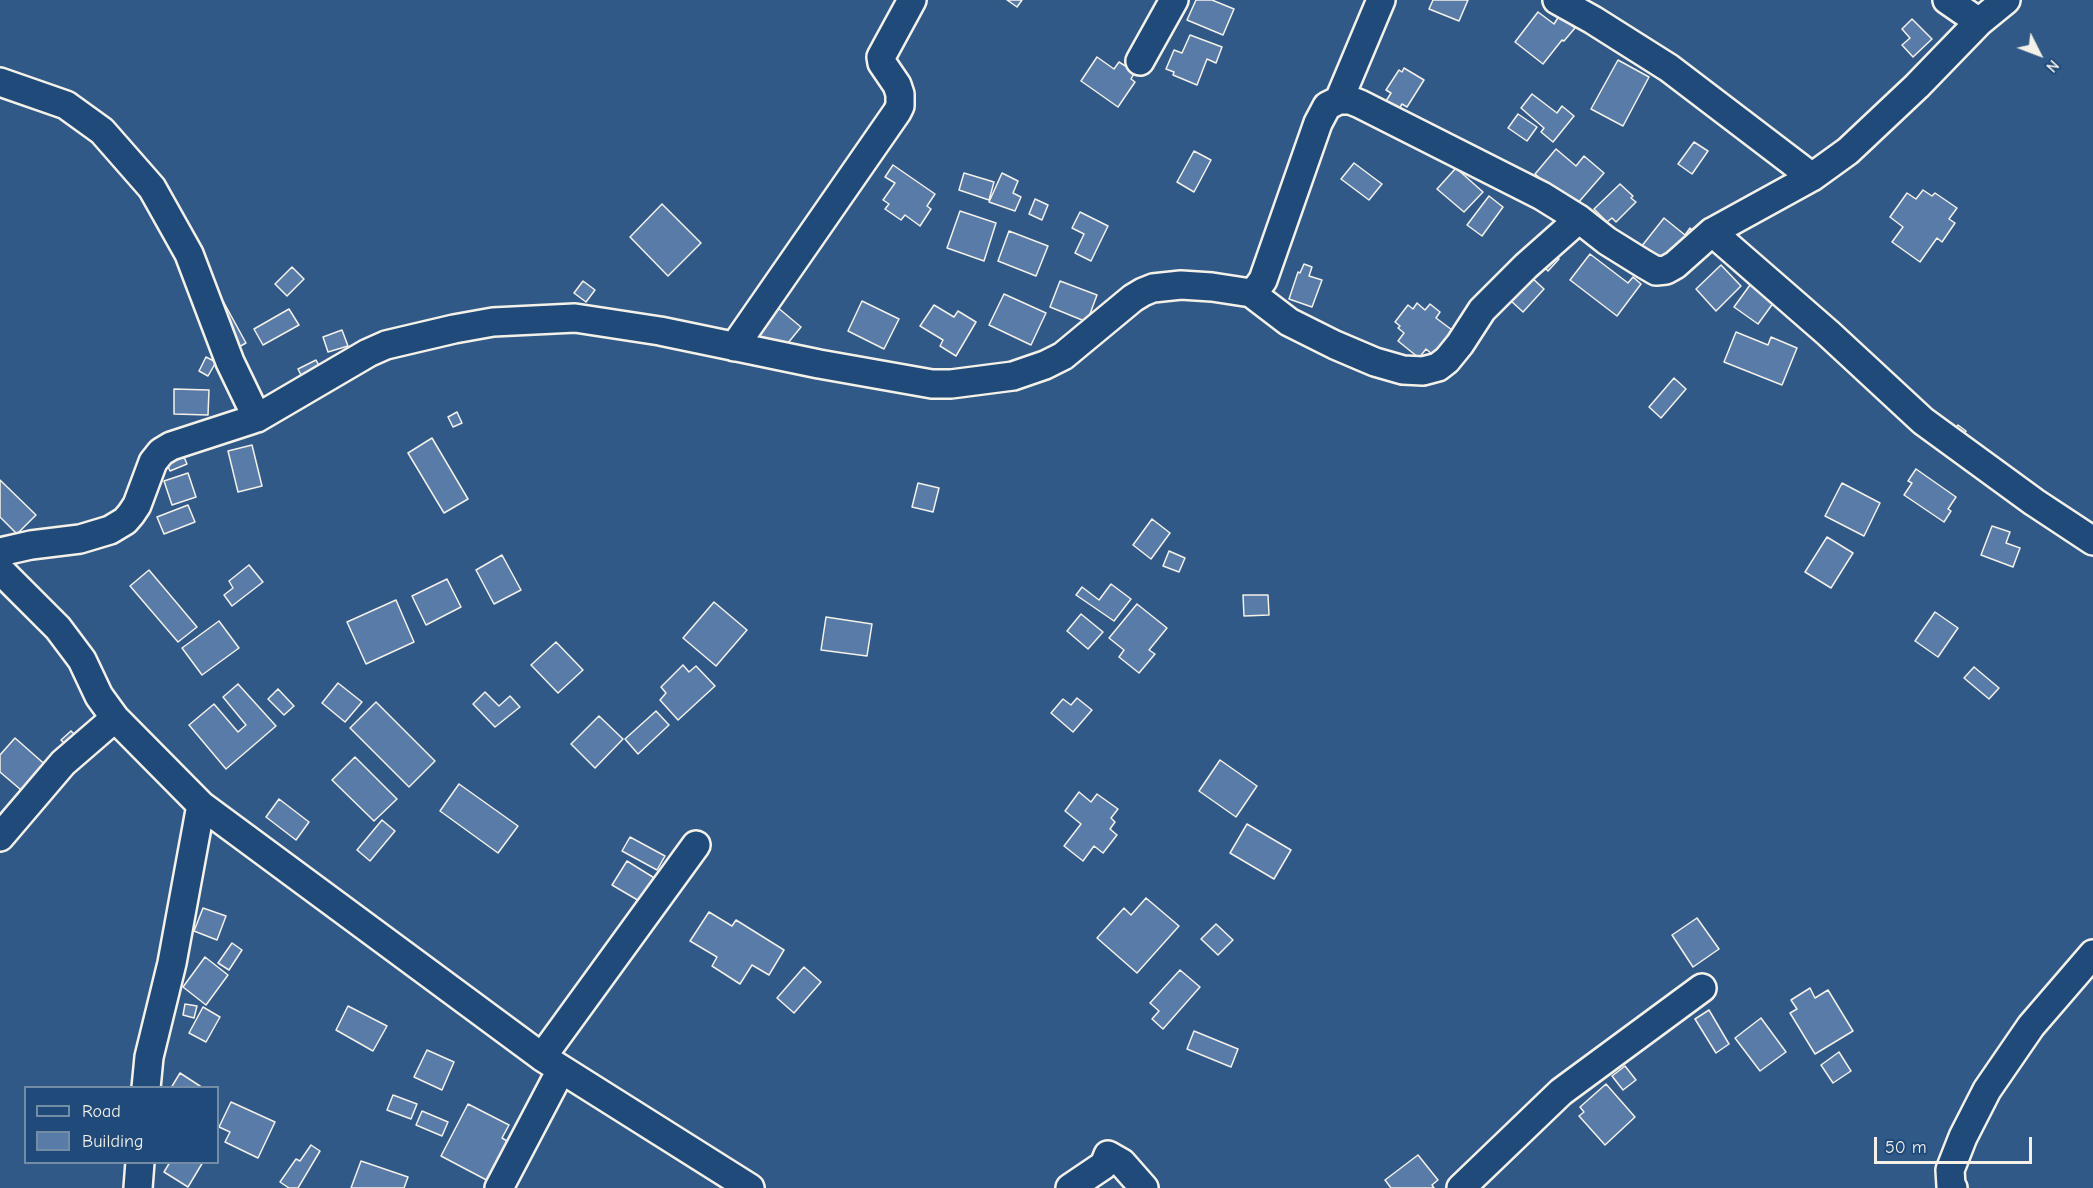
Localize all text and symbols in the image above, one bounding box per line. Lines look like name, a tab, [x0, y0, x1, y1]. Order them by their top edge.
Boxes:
north arrow	[2009, 24, 2069, 84]
text: N	[2042, 56, 2063, 76]
legend	[24, 1086, 219, 1164]
text: Road	[82, 1101, 121, 1122]
scale bar	[1877, 1125, 2034, 1163]
text: Building	[82, 1131, 144, 1152]
text: 50 m	[1885, 1137, 1927, 1158]

